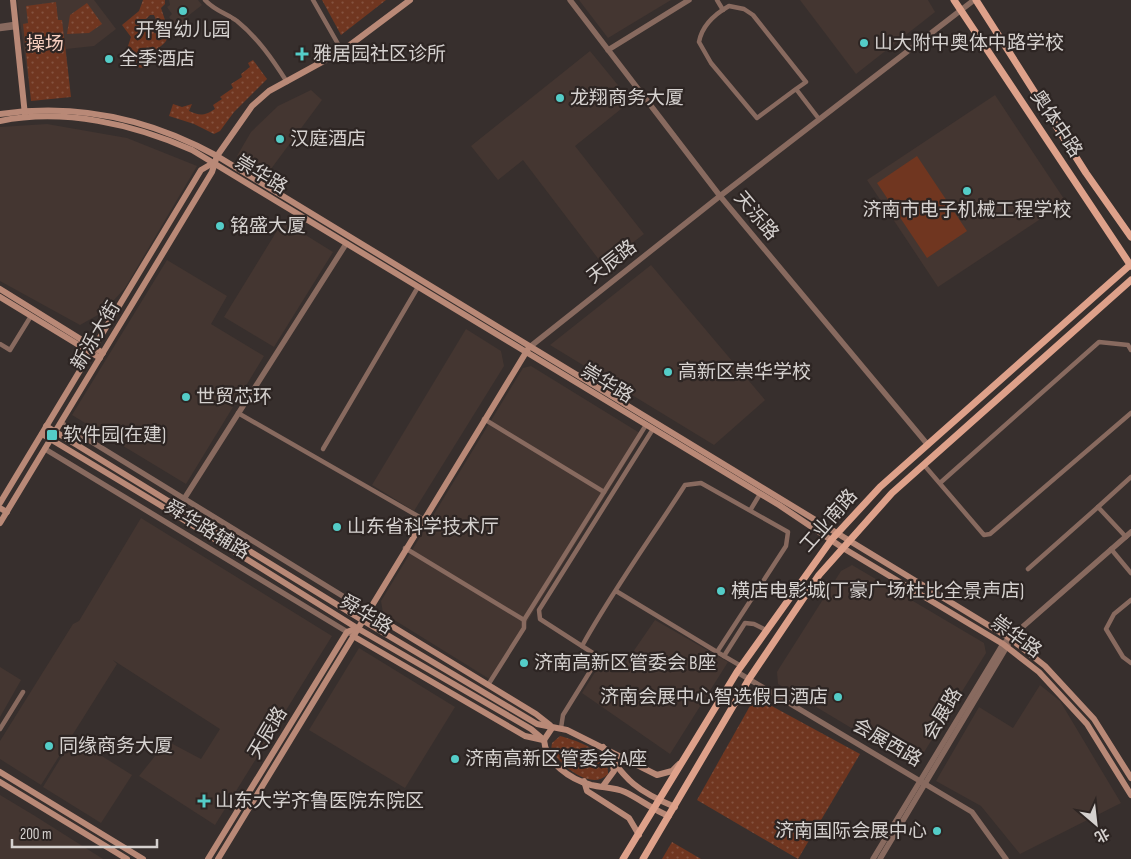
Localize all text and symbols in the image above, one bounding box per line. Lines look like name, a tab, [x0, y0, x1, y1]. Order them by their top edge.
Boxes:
marker: 开智幼儿园	[177, 5, 189, 17]
place label: 开智幼儿园	[135, 19, 231, 42]
place label: 山大附中奥体中路学校	[874, 32, 1064, 55]
park label: 操场	[26, 33, 64, 56]
marker: 山大附中奥体中路学校	[858, 37, 870, 49]
place label: 雅居园社区诊所	[313, 43, 446, 66]
marker: 雅居园社区诊所	[295, 47, 309, 61]
place label: 全季酒店	[119, 48, 195, 71]
marker: 全季酒店	[103, 53, 115, 65]
street label: 奥体中路	[1025, 86, 1087, 162]
place label: 龙翔商务大厦	[570, 87, 684, 110]
marker: 龙翔商务大厦	[554, 92, 566, 104]
place label: 汉庭酒店	[290, 128, 366, 151]
marker: 汉庭酒店	[274, 133, 286, 145]
street label: 崇华路	[231, 150, 291, 200]
marker: 济南市电子机械工程学校	[961, 185, 973, 197]
street label: 天泺路	[729, 187, 783, 245]
place label: 济南市电子机械工程学校	[862, 199, 1072, 222]
place label: 铭盛大厦	[230, 215, 306, 238]
marker: 铭盛大厦	[214, 220, 226, 232]
street label: 天辰路	[582, 235, 642, 289]
street label: 新泺大街	[67, 297, 125, 375]
street label: 崇华路	[577, 359, 637, 409]
place label: 高新区崇华学校	[678, 361, 811, 384]
marker: 高新区崇华学校	[662, 366, 674, 378]
place label: 世贸芯环	[196, 386, 272, 409]
marker: 世贸芯环	[180, 391, 192, 403]
place label: 软件园(在建)	[63, 424, 166, 447]
marker: 软件园(在建)	[45, 428, 59, 442]
street label: 工业南路	[795, 485, 863, 557]
street label: 舜华路辅路	[160, 496, 254, 564]
place label: 山东省科学技术厅	[347, 516, 499, 539]
marker: 山东省科学技术厅	[331, 521, 343, 533]
place label: 横店电影城(丁豪广场杜比全景声店)	[731, 580, 1024, 603]
marker: 横店电影城(丁豪广场杜比全景声店)	[715, 585, 727, 597]
street label: 舜华路	[336, 590, 396, 640]
street label: 崇华路	[986, 611, 1046, 663]
place label: 济南高新区管委会 B座	[534, 652, 716, 675]
marker: 济南高新区管委会 B座	[518, 657, 530, 669]
street label: 会展路	[918, 684, 968, 744]
place label: 济南会展中心智选假日酒店	[600, 686, 828, 709]
marker: 济南会展中心智选假日酒店	[832, 691, 844, 703]
street label: 天辰路	[243, 703, 293, 763]
street label: 会展西路	[848, 714, 926, 772]
place label: 同缘商务大厦	[59, 735, 173, 758]
marker: 同缘商务大厦	[43, 740, 55, 752]
place label: 济南高新区管委会 A座	[465, 748, 647, 771]
marker: 济南高新区管委会 A座	[449, 753, 461, 765]
place label: 山东大学齐鲁医院东院区	[215, 790, 424, 813]
marker: 山东大学齐鲁医院东院区	[197, 794, 211, 808]
north arrow	[1071, 799, 1121, 849]
scale bar	[12, 816, 158, 848]
place label: 济南国际会展中心	[775, 820, 927, 843]
text: 北	[1092, 824, 1112, 846]
text: 200 m	[20, 825, 52, 844]
marker: 济南国际会展中心	[931, 825, 943, 837]

